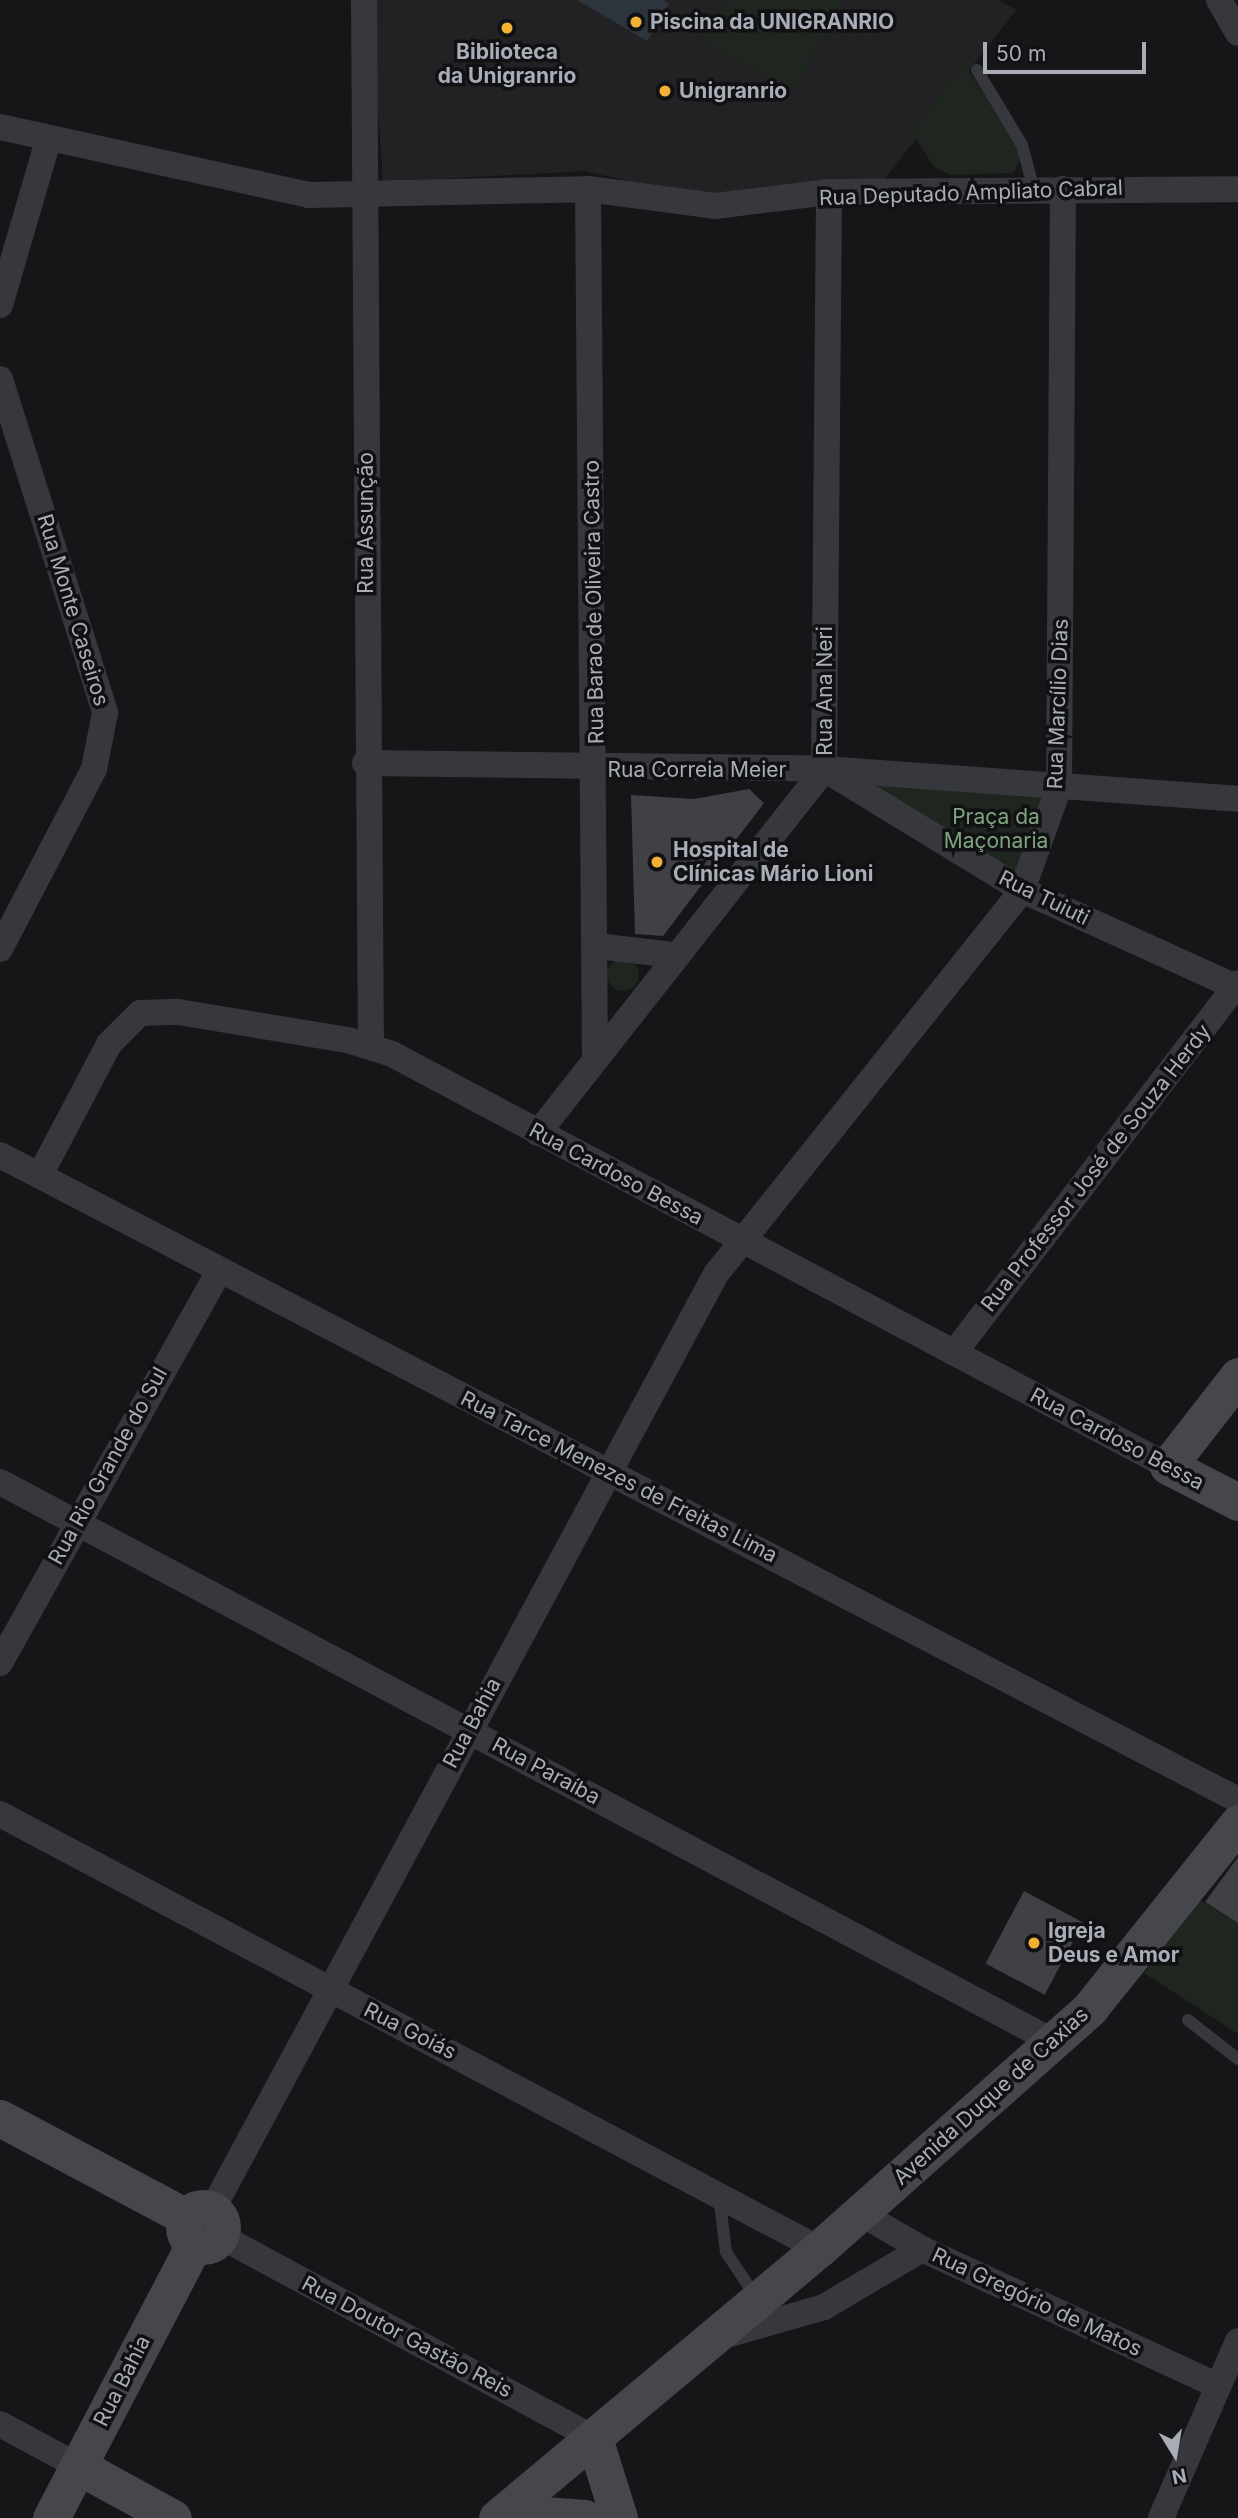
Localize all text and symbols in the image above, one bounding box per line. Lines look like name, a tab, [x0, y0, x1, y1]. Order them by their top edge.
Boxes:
place label: Piscina da UNIGRANRIO	[650, 9, 894, 35]
marker: Piscina da UNIGRANRIO	[628, 14, 644, 30]
marker: Biblioteca da Unigranrio	[499, 20, 515, 36]
scale bar	[986, 28, 1149, 72]
place label: Biblioteca da Unigranrio	[438, 39, 576, 89]
text: 50 m	[996, 41, 1046, 66]
place label: Unigranrio	[679, 78, 787, 104]
marker: Unigranrio	[657, 83, 673, 99]
street label: Rua Deputado Ampliato Cabral	[819, 175, 1123, 211]
street label: Rua Assunção	[353, 452, 379, 594]
street label: Rua Barao de Oliveira Castro	[579, 460, 609, 744]
street label: Rua Monte Caseiros	[32, 511, 114, 709]
street label: Rua Marcílio Dias	[1042, 618, 1074, 790]
street label: Rua Ana Neri	[812, 626, 838, 756]
street label: Rua Correia Meier	[608, 757, 786, 783]
park label: Praça da Maçonaria	[944, 804, 1048, 854]
place label: Hospital de Clínicas Mário Lioni	[673, 837, 873, 887]
marker: Hospital de Clínicas Mário Lioni	[647, 852, 667, 872]
street label: Rua Tuiuti	[995, 865, 1093, 931]
street label: Rua Professor José de Souza Herdy	[976, 1019, 1216, 1317]
street label: Rua Cardoso Bessa	[525, 1118, 707, 1230]
street label: Rua Rio Grande do Sul	[43, 1363, 173, 1569]
street label: Rua Cardoso Bessa	[1026, 1383, 1208, 1495]
street label: Rua Tarce Menezes de Freitas Lima	[457, 1386, 781, 1568]
street label: Rua Bahia	[438, 1674, 506, 1772]
street label: Rua Paraíba	[488, 1732, 604, 1810]
place label: Igreja Deus e Amor	[1048, 1918, 1179, 1968]
marker: Igreja Deus e Amor	[1026, 1935, 1042, 1951]
street label: Rua Goiás	[360, 1997, 460, 2065]
street label: Avenida Duque de Caxias	[888, 2002, 1094, 2190]
street label: Rua Gregório de Matos	[928, 2242, 1146, 2362]
street label: Rua Doutor Gastão Reis	[298, 2271, 516, 2403]
street label: Rua Bahia	[88, 2331, 156, 2431]
north arrow	[1140, 2420, 1210, 2490]
text: N	[1170, 2463, 1188, 2489]

